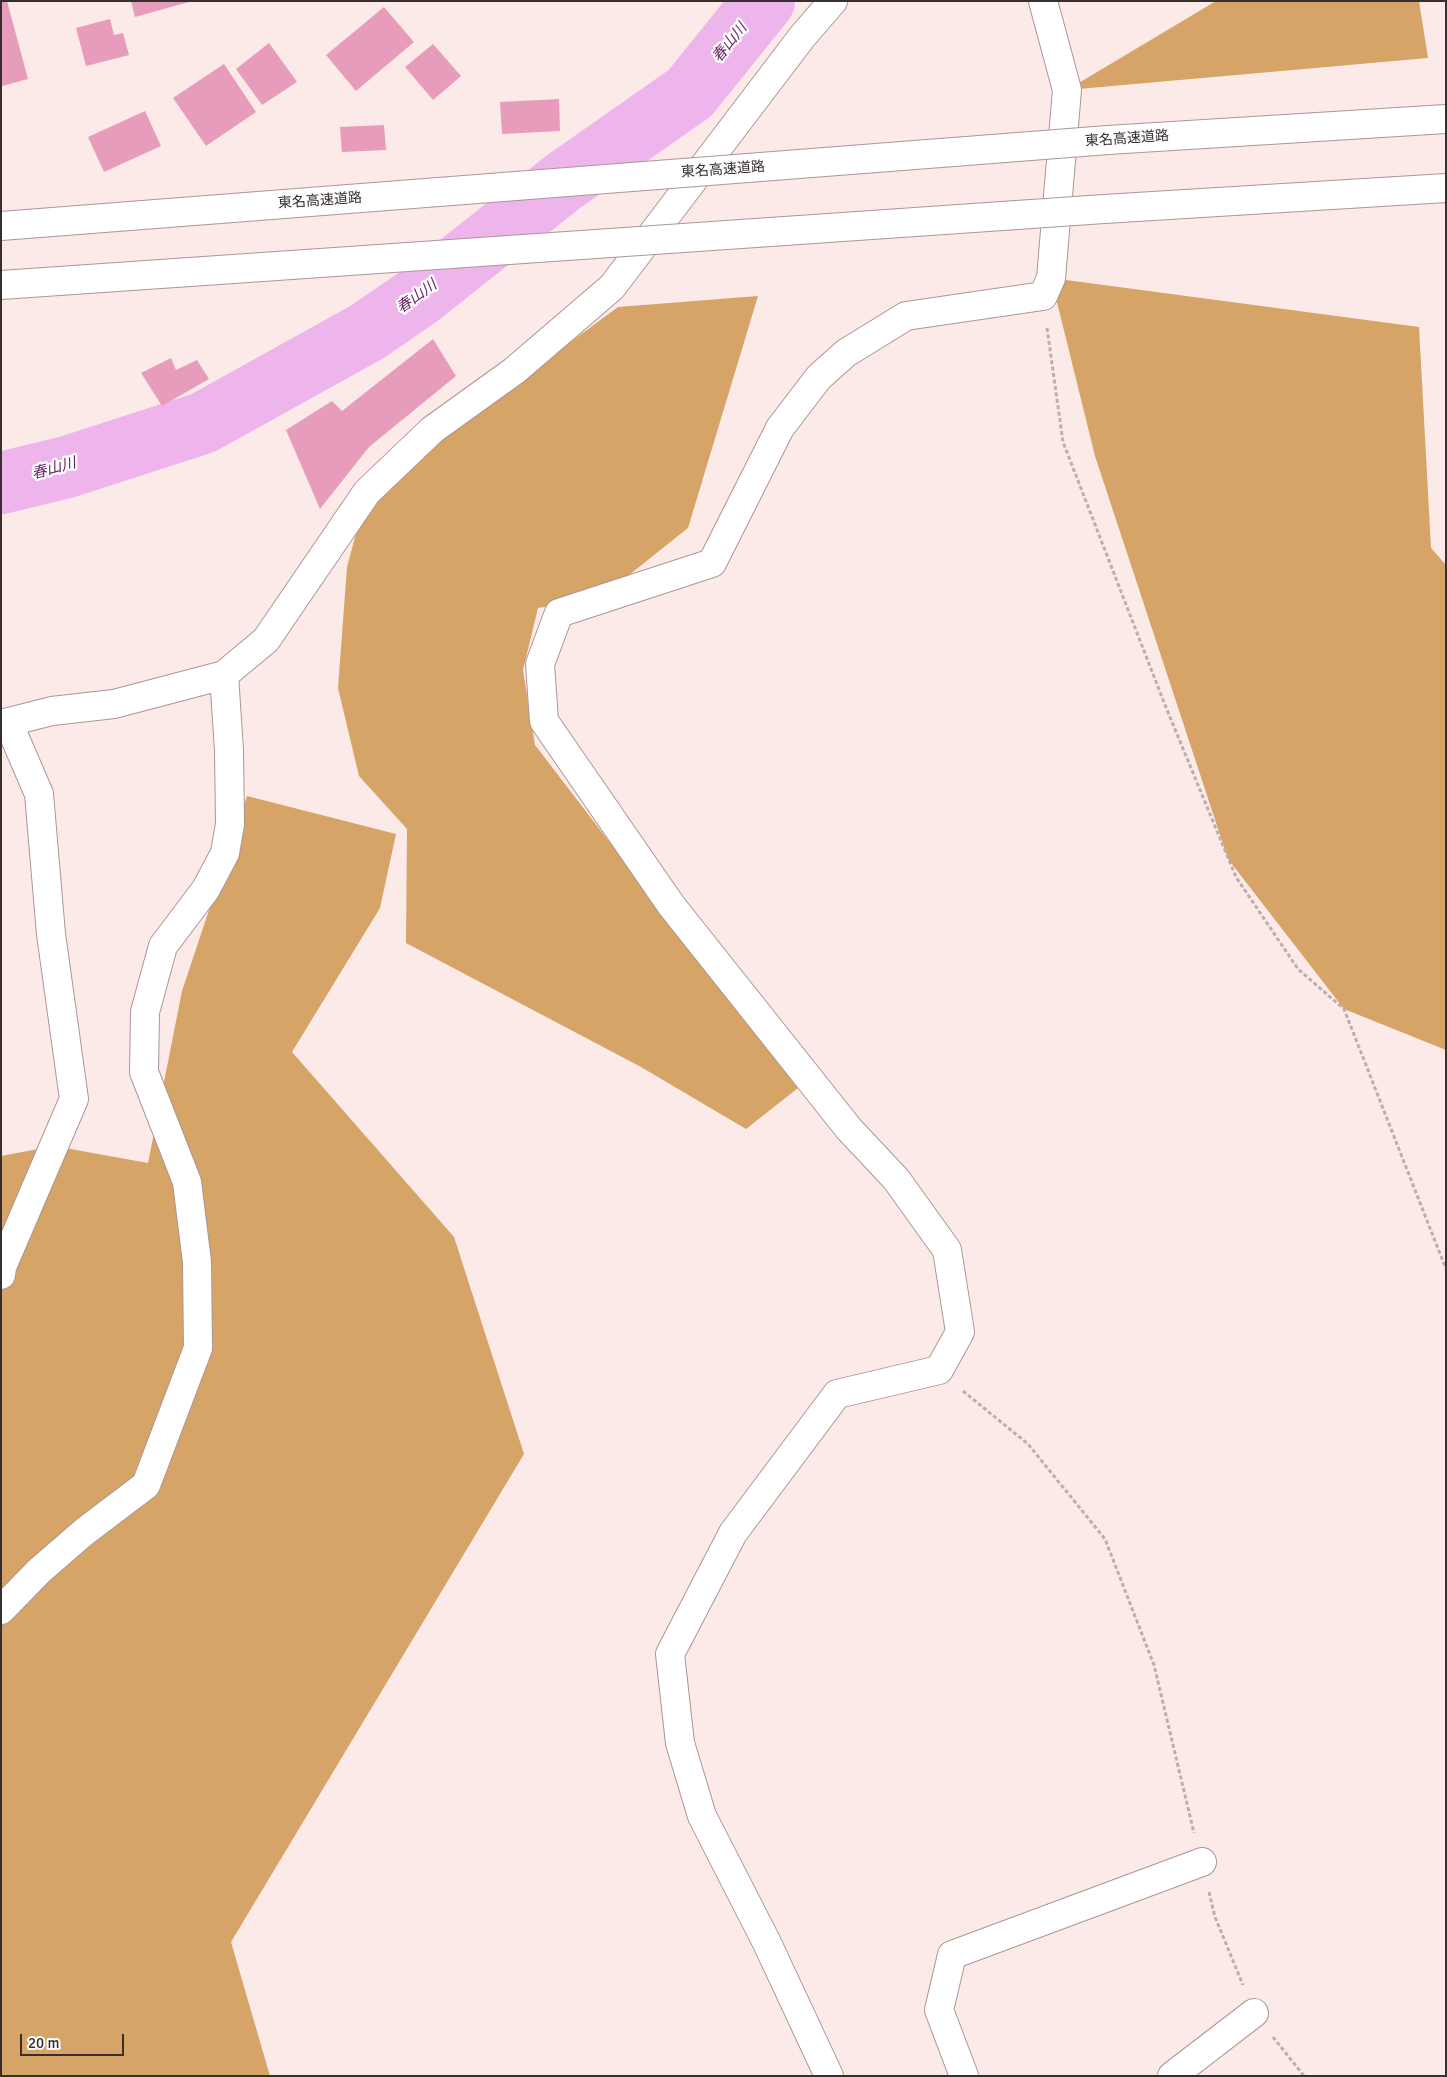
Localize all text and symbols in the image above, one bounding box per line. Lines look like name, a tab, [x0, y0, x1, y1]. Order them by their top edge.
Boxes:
water label: 春山川	[709, 20, 751, 66]
street label: 東名高速道路	[1085, 128, 1169, 150]
street label: 東名高速道路	[681, 159, 765, 181]
street label: 東名高速道路	[278, 190, 362, 212]
water label: 春山川	[394, 276, 440, 318]
water label: 春山川	[30, 454, 78, 484]
scale bar	[22, 2024, 126, 2056]
text: 20 m	[28, 2034, 59, 2052]

